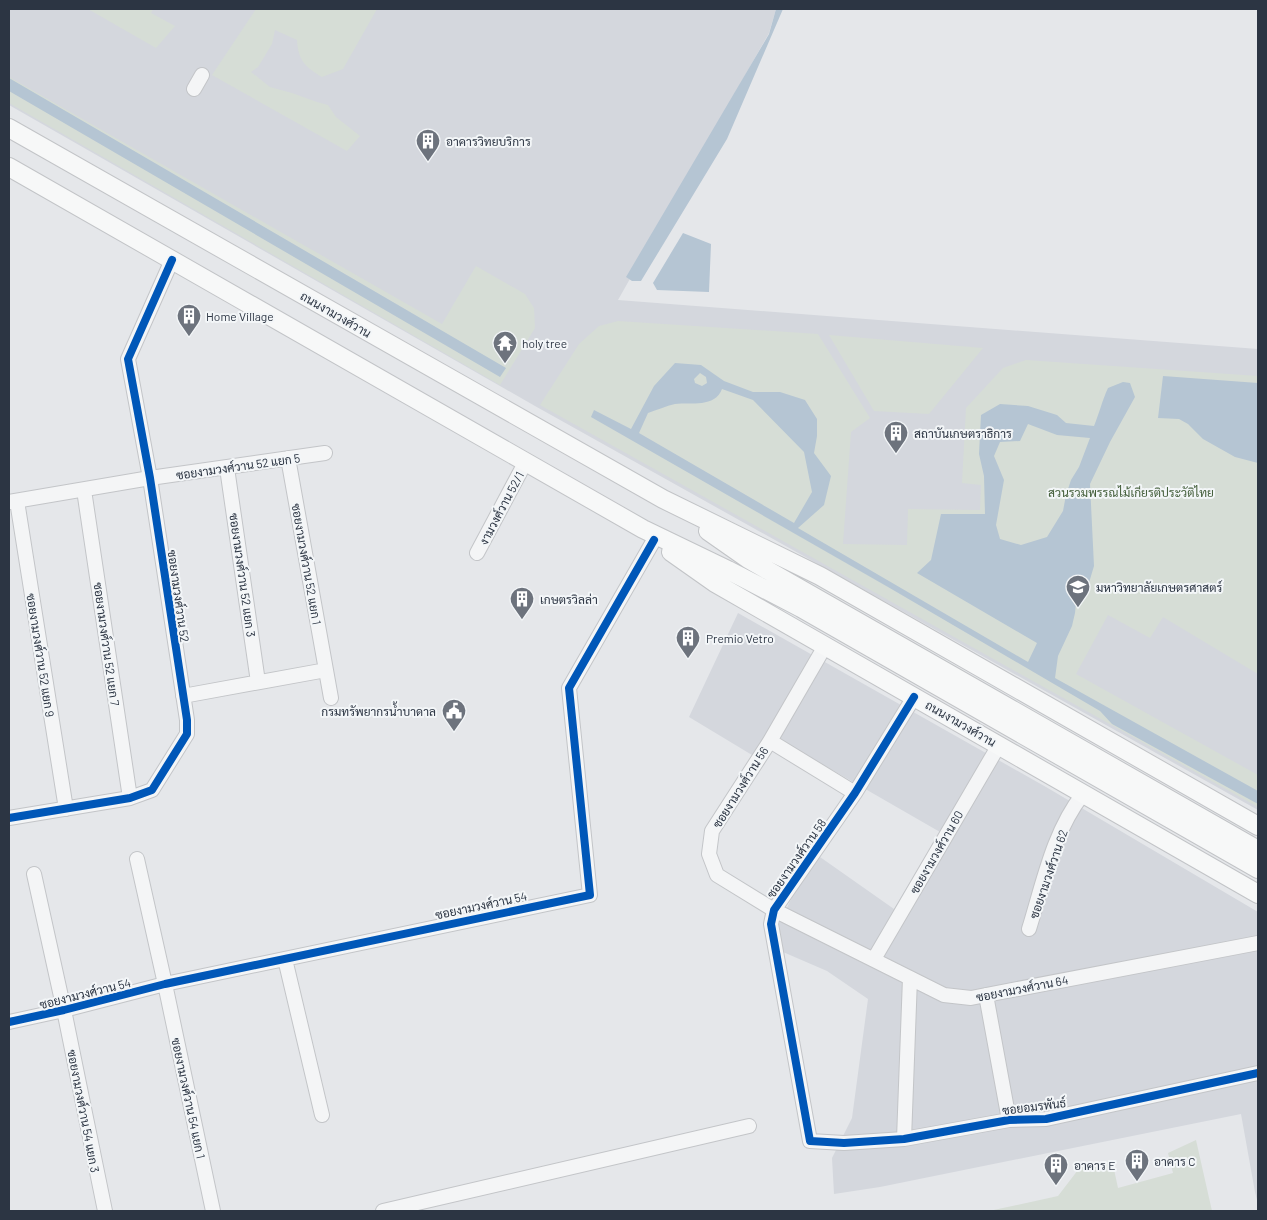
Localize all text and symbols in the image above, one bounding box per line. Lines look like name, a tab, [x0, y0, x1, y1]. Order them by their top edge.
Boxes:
building icon: อาคารวิทยบริการ	[415, 128, 441, 162]
place label: อาคารวิทยบริการ	[446, 134, 531, 148]
street label: ถนนงามวงศ์วาน	[298, 288, 374, 340]
building icon: Home Village	[176, 303, 202, 337]
place label: Home Village	[206, 309, 274, 323]
temple icon: holy tree	[492, 330, 518, 364]
place label: holy tree	[522, 336, 567, 350]
building icon: สถาบันเกษตราธิการ	[883, 420, 909, 454]
place label: สถาบันเกษตราธิการ	[914, 426, 1012, 440]
street label: ซอยงามวงศ์วาน 52 แยก 5	[175, 450, 301, 482]
street label: งามวงศ์วาน 52/1	[476, 469, 526, 547]
park label: สวนรวมพรรณไม้เกียรติประวัติไทย	[1048, 485, 1214, 499]
street label: ซอยงามวงศ์วาน 52 แยก 1	[289, 502, 325, 626]
street label: ซอยงามวงศ์วาน 52 แยก 3	[227, 512, 259, 638]
street label: ซอยงามวงศ์วาน 52	[166, 549, 192, 643]
school or university icon: มหาวิทยาลัยเกษตรศาสตร์	[1065, 574, 1091, 608]
place label: มหาวิทยาลัยเกษตรศาสตร์	[1096, 580, 1222, 594]
street label: ซอยงามวงศ์วาน 52 แยก 7	[91, 581, 123, 707]
building icon: เกษตรวิลล่า	[509, 586, 535, 620]
street label: ซอยงามวงศ์วาน 52 แยก 9	[24, 592, 58, 718]
place label: เกษตรวิลล่า	[540, 592, 598, 606]
building icon: Premio Vetro	[675, 625, 701, 659]
place label: Premio Vetro	[706, 631, 774, 645]
street label: ถนนงามวงศ์วาน	[923, 697, 999, 749]
public building icon: กรมทรัพยากรน้ำบาดาล	[441, 698, 467, 732]
place label: กรมทรัพยากรน้ำบาดาล	[321, 701, 436, 718]
street label: ซอยงามวงศ์วาน 56	[709, 744, 771, 830]
street label: ซอยงามวงศ์วาน 60	[907, 808, 965, 896]
street label: ซอยงามวงศ์วาน 58	[764, 816, 828, 900]
street label: ซอยงามวงศ์วาน 62	[1026, 828, 1070, 920]
street label: ซอยงามวงศ์วาน 54	[434, 888, 528, 922]
street label: ซอยงามวงศ์วาน 64	[975, 972, 1069, 1004]
street label: ซอยงามวงศ์วาน 54	[38, 975, 132, 1011]
street label: ซอยงามวงศ์วาน 54 แยก 1	[169, 1036, 209, 1160]
street label: ซอยงามวงศ์วาน 54 แยก 3	[65, 1048, 103, 1174]
street label: ซอยอมรพันธ์	[1001, 1095, 1067, 1117]
building icon: อาคาร C	[1124, 1148, 1150, 1182]
building icon: อาคาร E	[1043, 1152, 1069, 1186]
place label: อาคาร C	[1154, 1154, 1195, 1168]
place label: อาคาร E	[1074, 1158, 1115, 1172]

